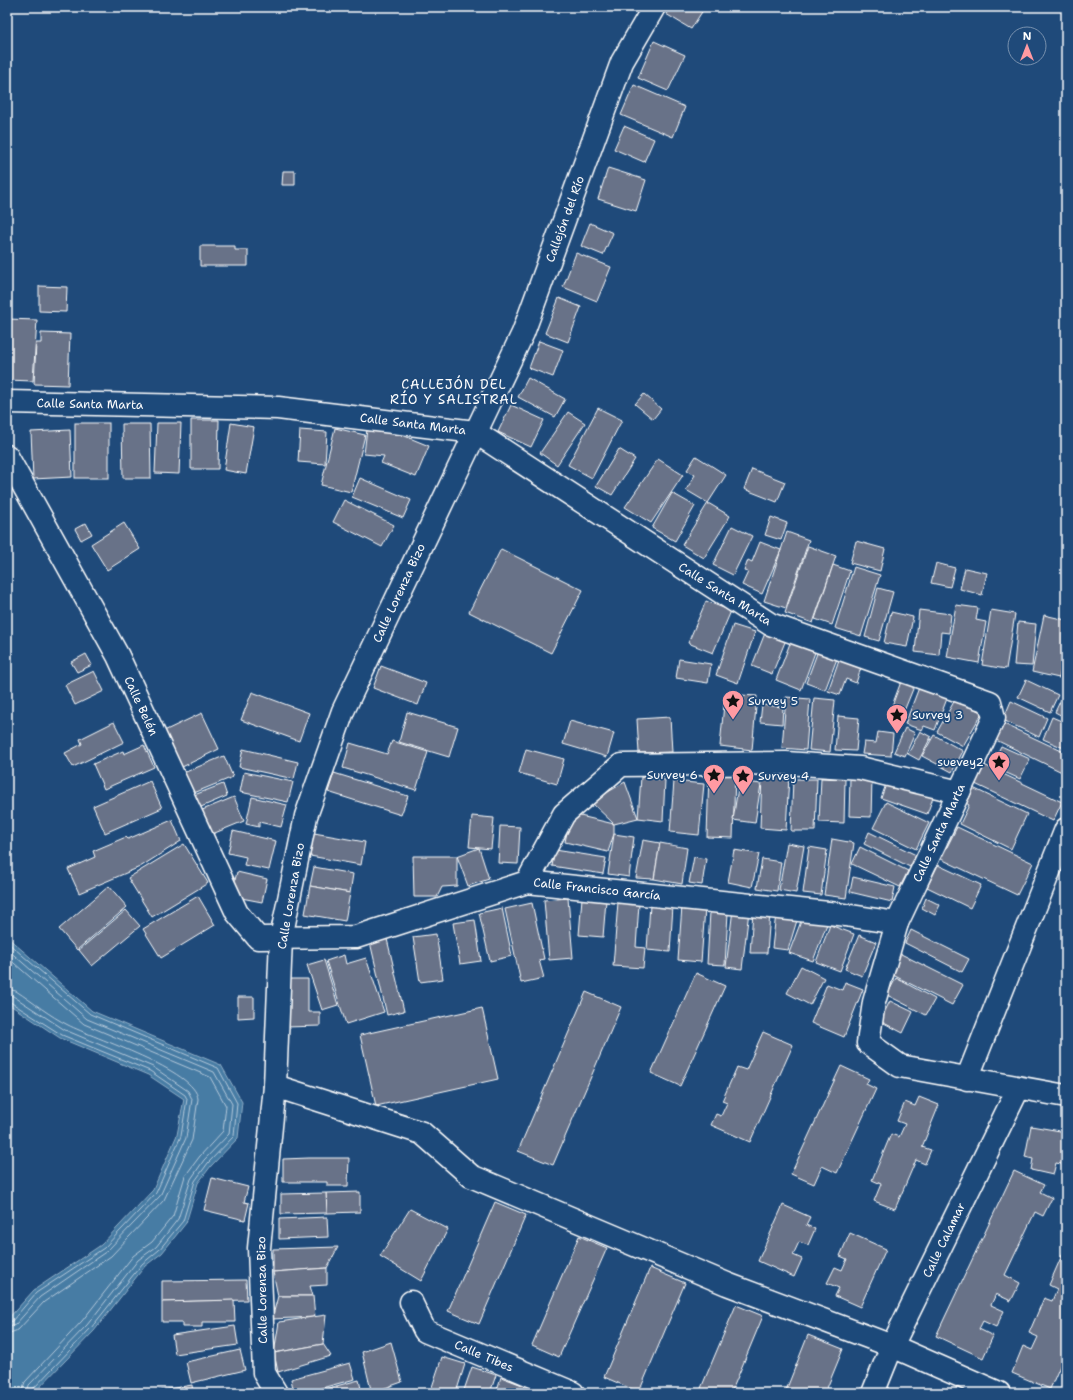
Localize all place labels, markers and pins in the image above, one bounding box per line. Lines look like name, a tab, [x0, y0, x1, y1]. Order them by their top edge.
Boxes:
place icon: Survey 5	[720, 688, 746, 721]
place label: Survey 5	[748, 693, 798, 709]
place icon: Survey 3	[884, 702, 910, 735]
place label: Survey 3	[912, 707, 963, 723]
place icon: suevey2	[986, 749, 1012, 782]
place label: suevey2	[937, 754, 984, 770]
place icon: Survey 6	[701, 762, 727, 795]
place icon: Survey 4	[730, 763, 756, 796]
place label: Survey 6	[647, 767, 698, 783]
place label: Survey 4	[758, 768, 809, 784]

